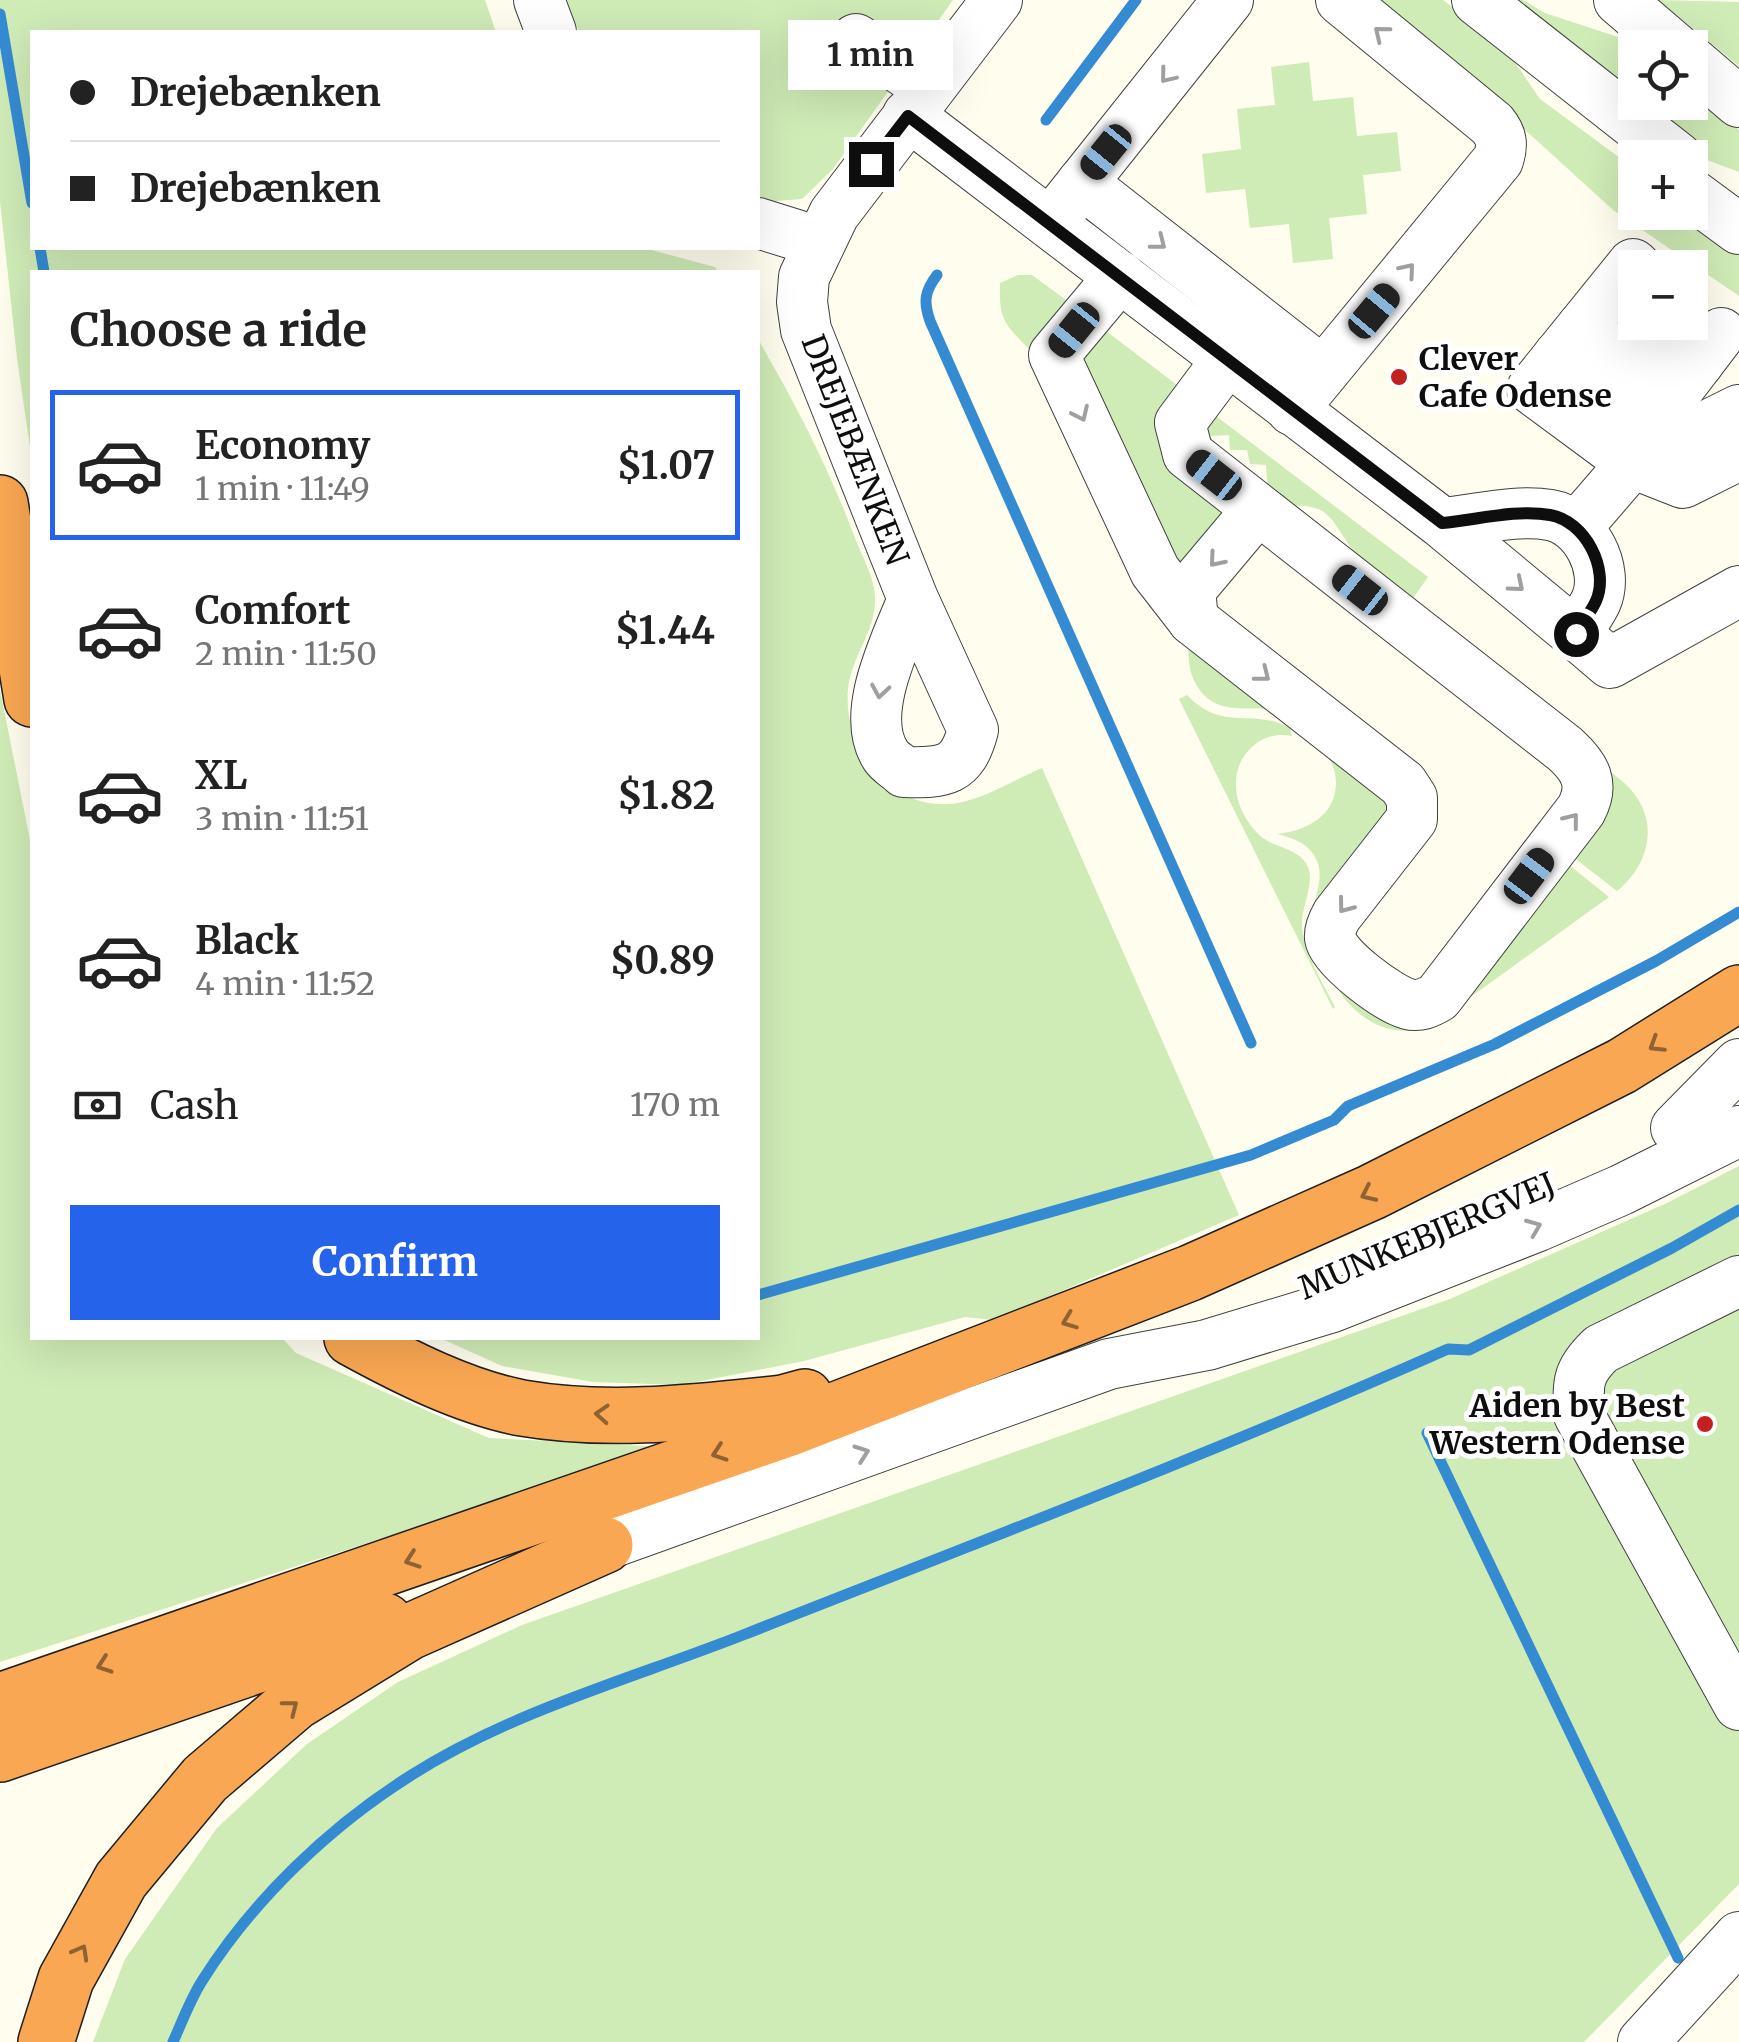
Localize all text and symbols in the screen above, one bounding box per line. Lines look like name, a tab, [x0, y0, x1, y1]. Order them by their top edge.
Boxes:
callout: 1 min	[788, 19, 954, 89]
one-way arrow	[1375, 27, 1393, 45]
map controls	[1618, 30, 1708, 340]
button: locate	[1618, 30, 1708, 120]
text: 1 min	[827, 35, 914, 75]
one-way arrow	[1161, 65, 1179, 83]
text: Drejebænken	[130, 69, 381, 116]
car	[1075, 119, 1137, 185]
button: +	[1618, 140, 1708, 230]
route end	[849, 142, 894, 187]
text: Drejebænken	[130, 165, 381, 212]
one-way arrow	[1148, 231, 1166, 249]
button: −	[1618, 250, 1708, 340]
one-way arrow	[1396, 263, 1414, 281]
car	[1343, 278, 1405, 344]
car	[1043, 297, 1105, 363]
text: Choose a ride	[70, 302, 367, 358]
street label: DREJEBÆNKEN	[793, 329, 917, 571]
place label: Clever Cafe Odense	[1419, 339, 1612, 416]
marker: Clever Cafe Odense	[1388, 366, 1410, 388]
one-way arrow	[1069, 403, 1089, 421]
icon: car	[75, 420, 165, 510]
text: Economy	[195, 422, 370, 469]
text: $1.07	[617, 442, 715, 489]
car	[1181, 445, 1247, 505]
text: 1 min · 11:49	[195, 469, 370, 509]
one-way arrow	[1209, 548, 1227, 566]
car	[1327, 560, 1393, 620]
one-way arrow	[1505, 573, 1523, 591]
icon: car	[75, 585, 165, 675]
text: Comfort	[195, 587, 351, 634]
text: $1.44	[615, 607, 715, 654]
route start	[1554, 612, 1599, 657]
text: 2 min · 11:50	[195, 634, 377, 674]
one-way arrow	[1252, 663, 1270, 680]
one-way arrow	[871, 682, 892, 699]
icon: car	[75, 750, 165, 840]
text: XL	[195, 752, 247, 799]
text: $1.82	[617, 772, 715, 819]
text: 3 min · 11:51	[195, 799, 369, 839]
one-way arrow	[1560, 814, 1578, 832]
car	[1499, 843, 1559, 909]
one-way arrow	[1340, 895, 1357, 913]
icon: car	[75, 915, 165, 1005]
text: Black	[195, 917, 299, 964]
text: $0.89	[610, 937, 715, 984]
text: 4 min · 11:52	[195, 964, 375, 1004]
one-way arrow	[1649, 1032, 1667, 1051]
icon: cash	[70, 1078, 125, 1133]
text: Cash	[150, 1082, 239, 1129]
text: 170 m	[630, 1085, 720, 1125]
street label: MUNKEBJERGVEJ	[1293, 1164, 1561, 1308]
one-way arrow	[1360, 1182, 1378, 1202]
button: Confirm	[70, 1205, 720, 1320]
one-way arrow	[1524, 1219, 1542, 1239]
one-way arrow	[1061, 1309, 1078, 1329]
place label: Aiden by Best Western Odense	[1429, 1386, 1685, 1463]
one-way arrow	[594, 1403, 610, 1425]
marker: Aiden by Best Western Odense	[1694, 1413, 1716, 1435]
one-way arrow	[711, 1441, 728, 1462]
one-way arrow	[852, 1444, 869, 1465]
one-way arrow	[404, 1548, 421, 1568]
one-way arrow	[97, 1653, 114, 1674]
one-way arrow	[279, 1702, 297, 1719]
one-way arrow	[69, 1944, 89, 1962]

